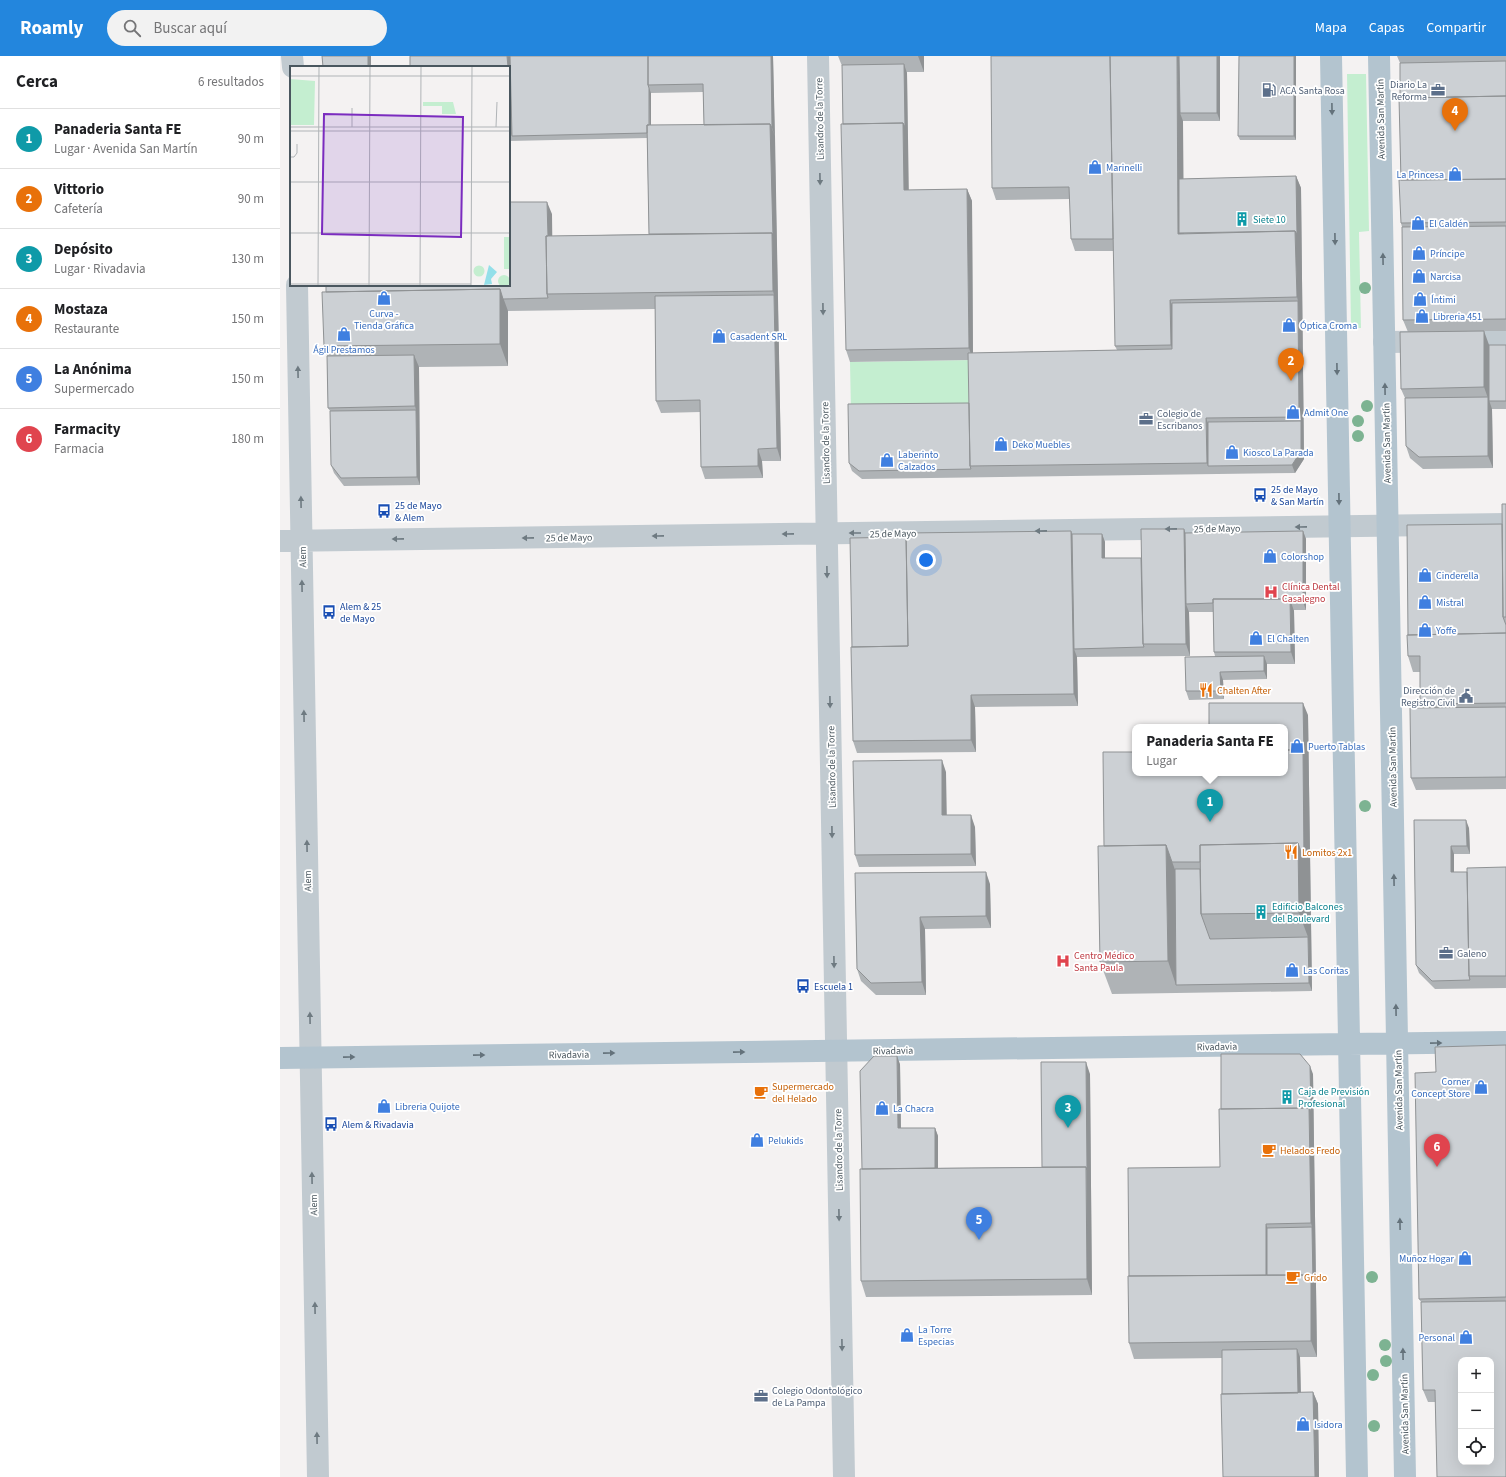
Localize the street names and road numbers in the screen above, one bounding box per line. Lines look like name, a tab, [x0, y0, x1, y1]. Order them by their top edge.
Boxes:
street label: Lisandro de la Torre	[812, 78, 828, 160]
street label: Avenida San Martín	[1373, 79, 1389, 159]
street label: Lisandro de la Torre	[818, 402, 834, 484]
street label: Avenida San Martín	[1379, 403, 1395, 483]
street label: 25 de Mayo	[1193, 522, 1241, 536]
street label: 25 de Mayo	[869, 527, 917, 541]
street label: 25 de Mayo	[545, 531, 593, 545]
street label: Alem	[296, 546, 310, 568]
street label: Lisandro de la Torre	[824, 726, 840, 808]
street label: Avenida San Martín	[1385, 727, 1401, 807]
street label: Alem	[301, 870, 315, 892]
street label: Rivadavia	[1197, 1040, 1237, 1054]
street label: Rivadavia	[873, 1044, 913, 1058]
street label: Rivadavia	[549, 1048, 589, 1062]
street label: Avenida San Martín	[1391, 1050, 1407, 1130]
street label: Lisandro de la Torre	[831, 1109, 847, 1191]
street label: Alem	[307, 1194, 321, 1216]
street label: Avenida San Martín	[1397, 1374, 1413, 1454]

